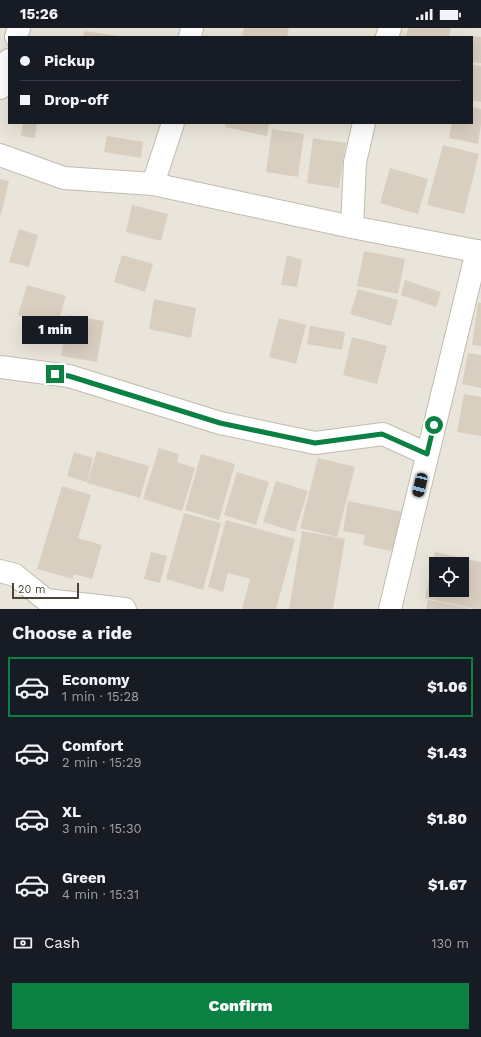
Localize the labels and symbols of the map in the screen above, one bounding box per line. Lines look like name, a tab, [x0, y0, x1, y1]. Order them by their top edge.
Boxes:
callout: 1 min	[22, 316, 88, 344]
route end	[46, 365, 64, 383]
route start	[425, 416, 443, 434]
car	[411, 472, 429, 498]
scale bar	[12, 581, 79, 600]

